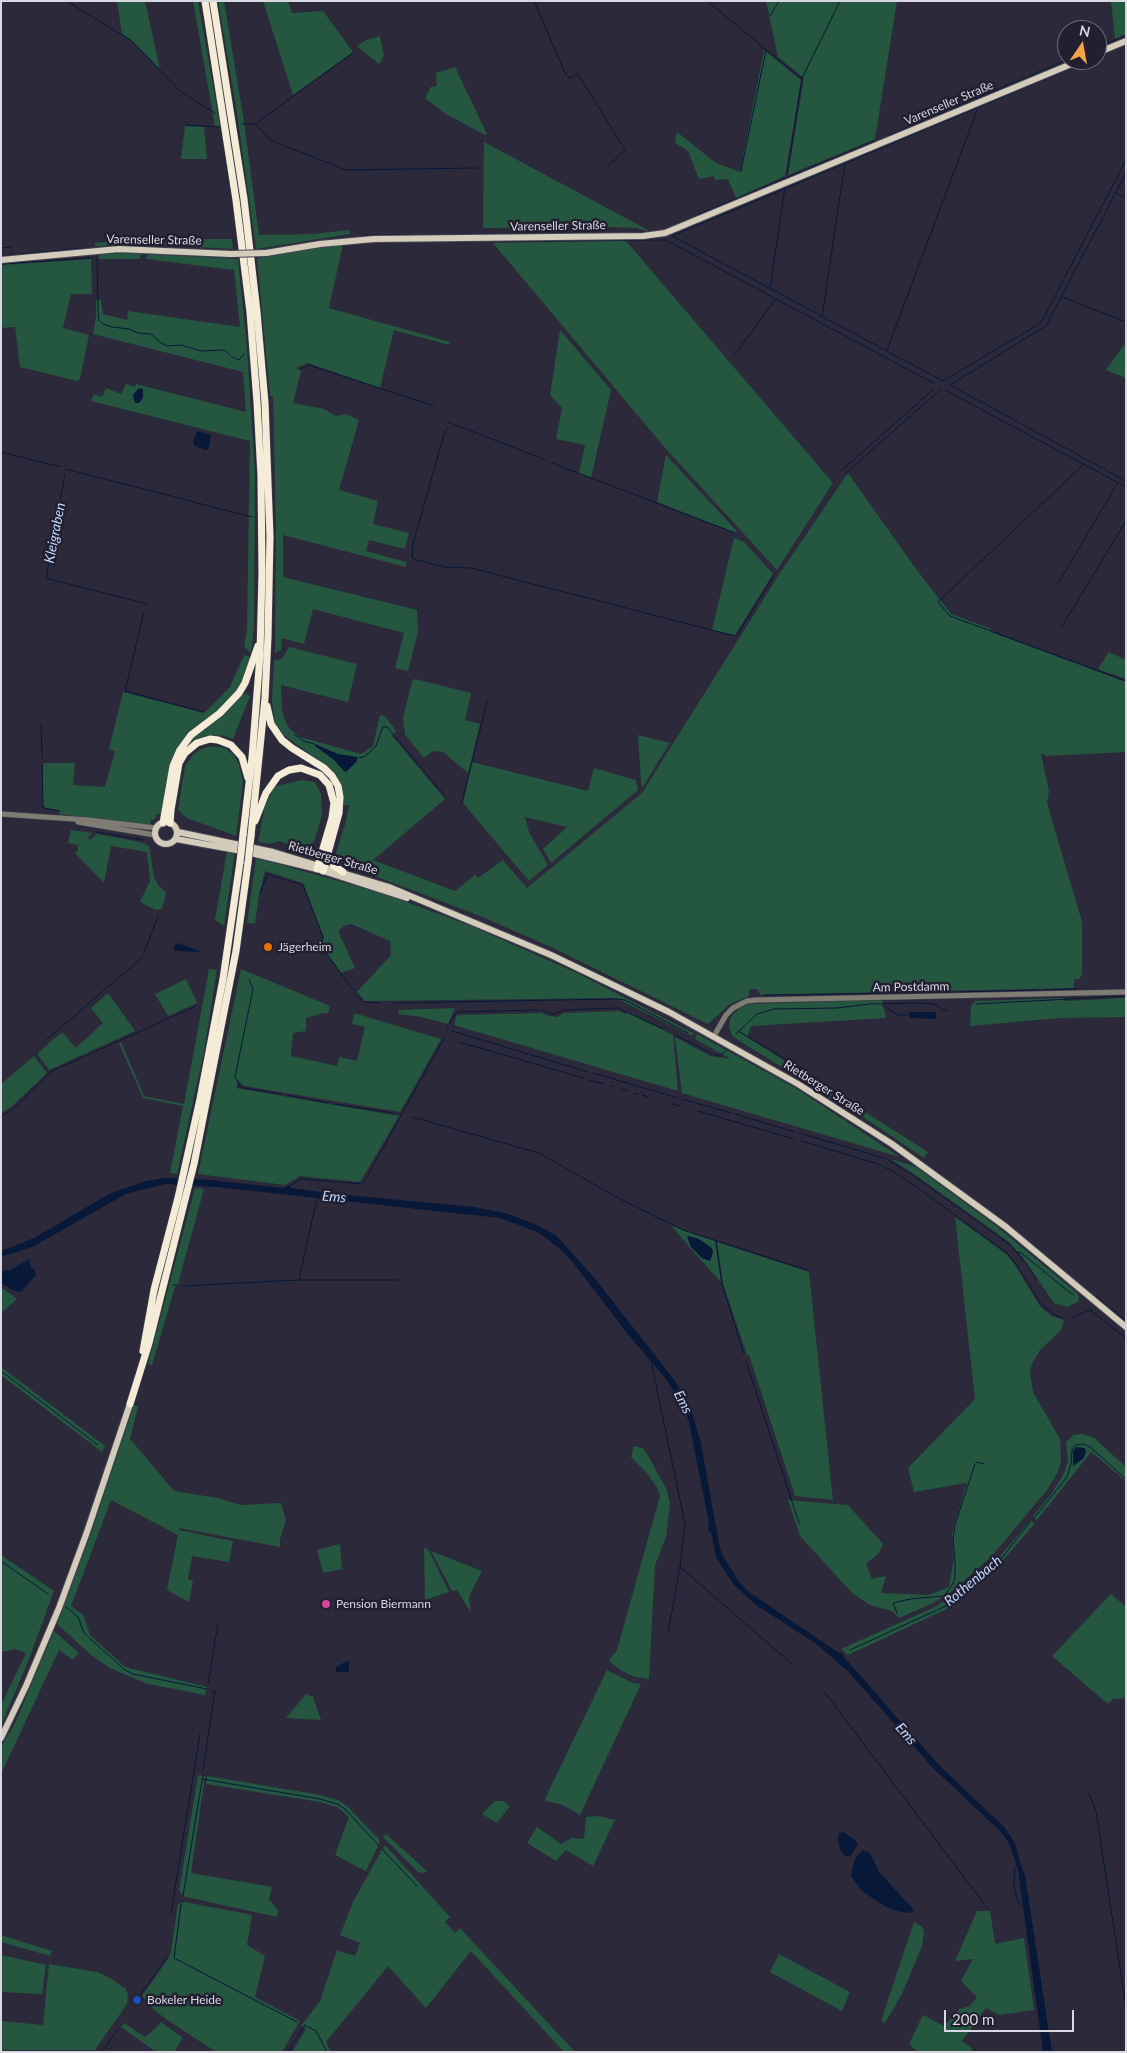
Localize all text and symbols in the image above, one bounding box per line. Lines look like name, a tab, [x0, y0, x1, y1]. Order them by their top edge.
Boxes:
north arrow	[1057, 20, 1107, 70]
text: N	[1078, 21, 1092, 40]
street label: Varenseller Straße	[902, 78, 996, 128]
street label: Varenseller Straße	[510, 218, 606, 234]
street label: Varenseller Straße	[106, 232, 202, 248]
water label: Kleigraben	[41, 501, 69, 565]
street label: Rietberger Straße	[287, 838, 379, 878]
place label: Jägerheim	[278, 940, 331, 954]
marker: Jägerheim	[262, 941, 274, 953]
street label: Am Postdamm	[873, 979, 949, 995]
street label: Rietberger Straße	[781, 1057, 867, 1119]
water label: Ems	[321, 1188, 347, 1206]
water label: Ems	[670, 1388, 696, 1416]
water label: Rothenbach	[941, 1552, 1005, 1610]
place label: Pension Biermann	[336, 1597, 431, 1611]
marker: Pension Biermann	[320, 1598, 332, 1610]
water label: Ems	[892, 1719, 920, 1749]
place label: Bokeler Heide	[147, 1993, 221, 2007]
marker: Bokeler Heide	[131, 1994, 143, 2006]
scale bar	[947, 2000, 1077, 2032]
text: 200 m	[952, 2010, 994, 2028]

